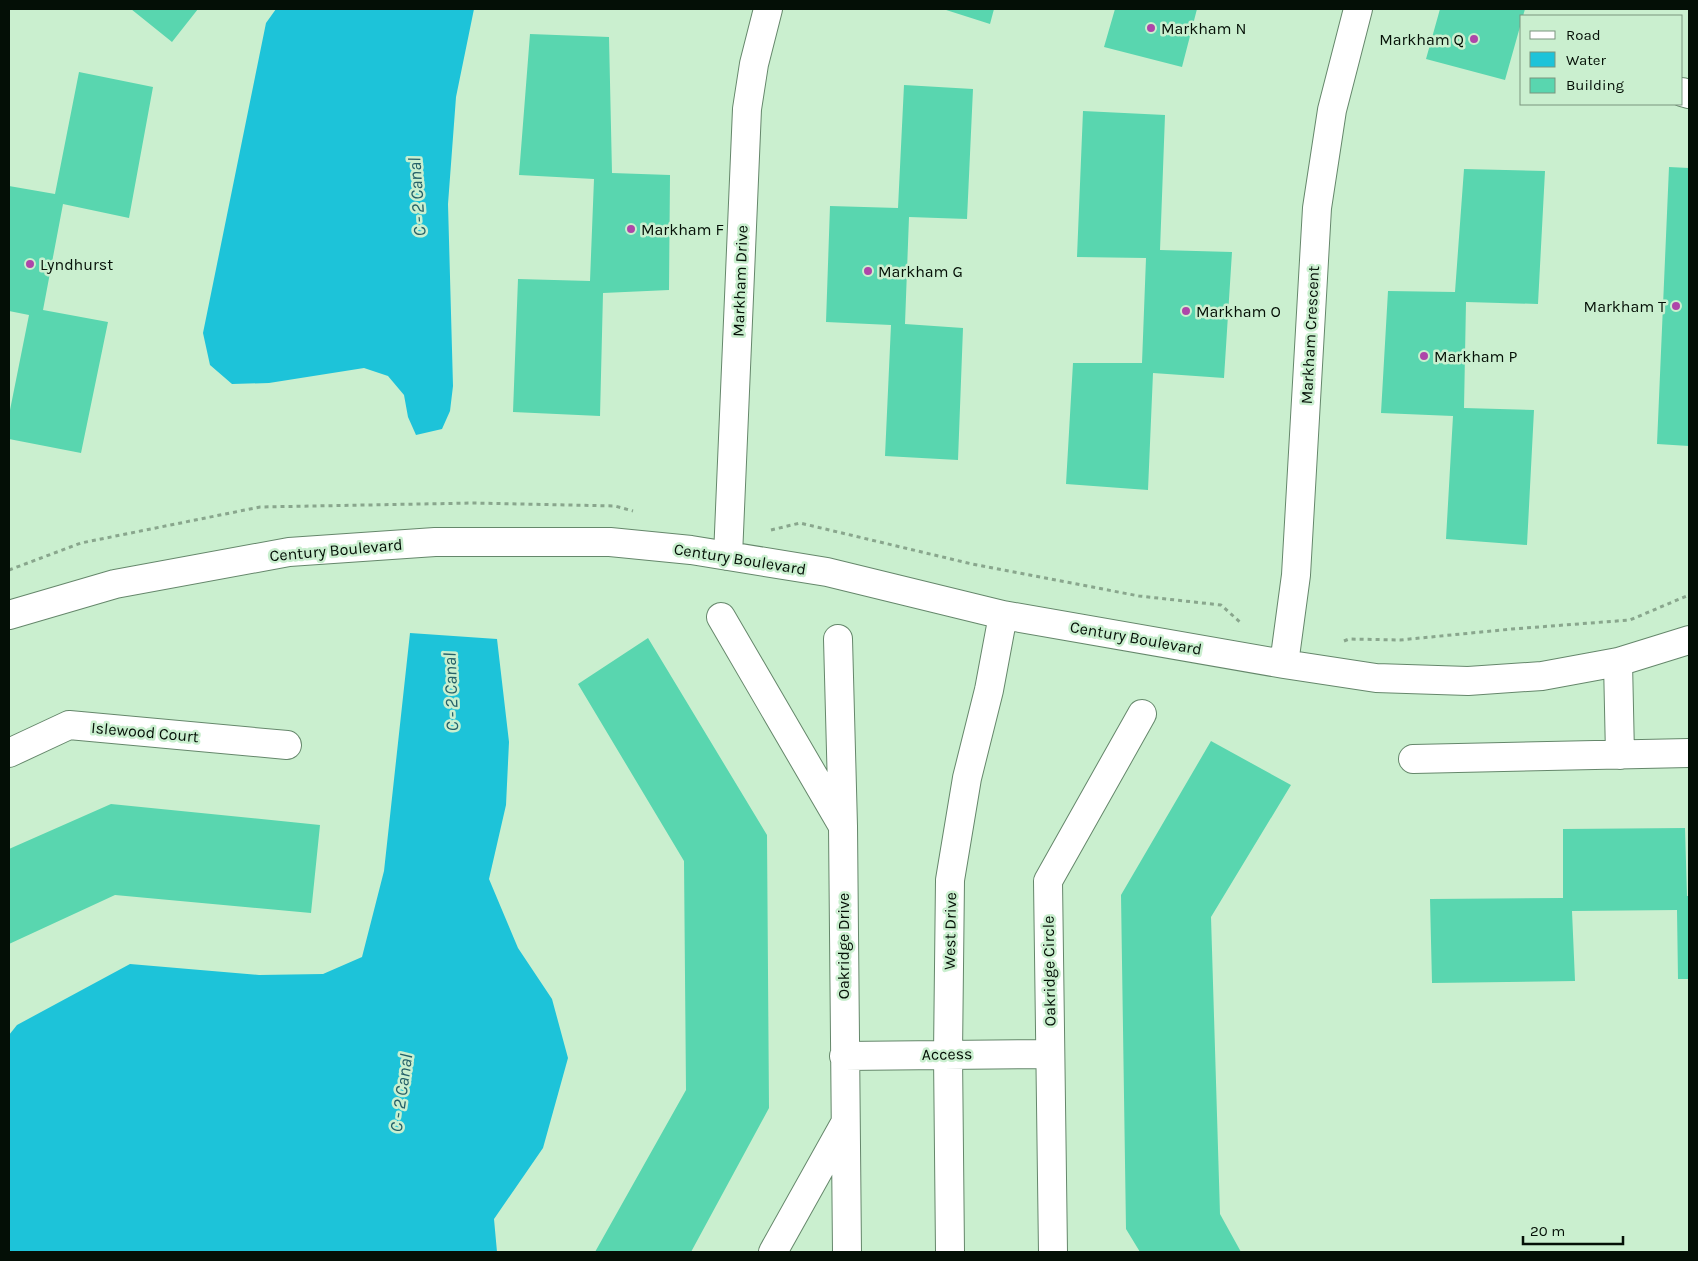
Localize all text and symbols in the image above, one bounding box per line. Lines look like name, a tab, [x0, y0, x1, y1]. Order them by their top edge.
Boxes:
legend	[1520, 15, 1683, 105]
place label: Markham N	[1161, 19, 1246, 38]
marker: Markham N	[1145, 22, 1157, 34]
text: Road	[1566, 26, 1601, 44]
place label: Markham Q	[1379, 30, 1464, 49]
marker: Markham Q	[1468, 33, 1480, 45]
text: Water	[1566, 51, 1607, 69]
text: Building	[1566, 76, 1624, 94]
water label: C - 2 Canal	[403, 156, 431, 237]
place label: Markham F	[641, 220, 724, 239]
marker: Markham F	[625, 223, 637, 235]
street label: Markham Drive	[729, 225, 751, 337]
place label: Lyndhurst	[40, 255, 113, 274]
marker: Lyndhurst	[24, 258, 36, 270]
place label: Markham G	[878, 262, 963, 281]
marker: Markham G	[862, 265, 874, 277]
street label: Markham Crescent	[1297, 265, 1323, 405]
place label: Markham T	[1584, 297, 1666, 316]
marker: Markham T	[1670, 300, 1682, 312]
place label: Markham O	[1196, 302, 1281, 321]
marker: Markham O	[1180, 305, 1192, 317]
place label: Markham P	[1434, 347, 1517, 366]
marker: Markham P	[1418, 350, 1430, 362]
street label: Century Boulevard	[269, 535, 403, 565]
street label: Century Boulevard	[673, 539, 807, 579]
street label: Century Boulevard	[1069, 617, 1203, 659]
water label: C - 2 Canal	[439, 652, 463, 732]
street label: Islewood Court	[90, 718, 200, 746]
street label: West Drive	[940, 892, 960, 970]
street label: Oakridge Drive	[834, 893, 853, 999]
street label: Oakridge Circle	[1039, 916, 1059, 1026]
street label: Access	[921, 1044, 973, 1064]
water label: C - 2 Canal	[385, 1052, 417, 1134]
scale bar	[1523, 1214, 1623, 1246]
text: 20 m	[1530, 1222, 1565, 1240]

